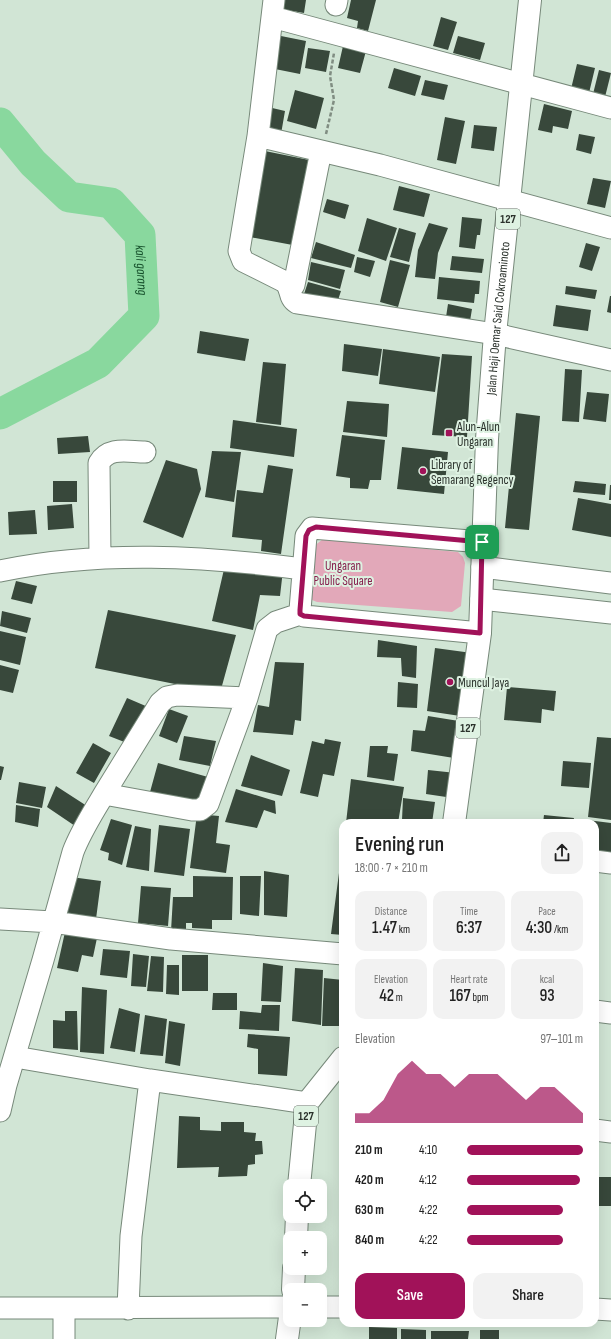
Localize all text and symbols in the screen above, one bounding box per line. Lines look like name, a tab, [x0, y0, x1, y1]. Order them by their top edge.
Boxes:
road number: 127	[496, 209, 520, 229]
street label: Jalan Haji Oemar Said Cokroaminoto	[483, 241, 514, 397]
water label: kali garang	[131, 244, 151, 296]
place label: Alun-Alun Ungaran	[456, 419, 500, 450]
marker: Alun-Alun Ungaran	[444, 428, 454, 438]
place label: Library of Semarang Regency	[431, 457, 514, 488]
marker: Library of Semarang Regency	[418, 466, 428, 476]
pin	[465, 525, 499, 559]
icon: arrive	[471, 531, 493, 553]
park label: Ungaran Public Square	[314, 558, 372, 589]
place label: Muncul Jaya	[458, 675, 509, 691]
marker: Muncul Jaya	[445, 677, 455, 687]
road number: 127	[456, 718, 480, 738]
text: Evening run	[355, 831, 444, 858]
button: share	[541, 832, 583, 874]
text: 18:00 · 7 × 210 m	[355, 860, 428, 876]
text: Distance	[375, 905, 407, 918]
text: Time	[460, 905, 478, 918]
text: Pace	[538, 905, 556, 918]
text: 1.47	[372, 918, 397, 938]
text: 6:37	[456, 918, 482, 938]
text: 4:30	[526, 918, 552, 938]
text: km	[397, 923, 410, 936]
text: /km	[552, 923, 568, 936]
text: Elevation	[374, 973, 408, 986]
text: Heart rate	[450, 973, 488, 986]
text: kcal	[540, 973, 554, 986]
text: 42	[379, 986, 394, 1006]
text: 167	[449, 986, 471, 1006]
text: 93	[539, 986, 555, 1006]
text: m	[394, 991, 403, 1004]
text: bpm	[471, 991, 489, 1004]
text: Elevation	[355, 1031, 395, 1047]
text: 97–101 m	[540, 1031, 583, 1047]
road number: 127	[294, 1106, 318, 1126]
text: 210 m	[355, 1142, 383, 1158]
text: 4:10	[419, 1142, 437, 1158]
text: 420 m	[355, 1172, 384, 1188]
text: 4:12	[419, 1172, 437, 1188]
map controls	[283, 1179, 327, 1327]
button: locate	[283, 1179, 327, 1223]
text: 630 m	[355, 1202, 384, 1218]
text: 4:22	[419, 1202, 438, 1218]
button: +	[283, 1231, 327, 1275]
text: 840 m	[355, 1232, 384, 1248]
text: 4:22	[419, 1232, 438, 1248]
button: Save	[355, 1273, 465, 1319]
button: Share	[473, 1273, 583, 1319]
button: −	[283, 1283, 327, 1327]

